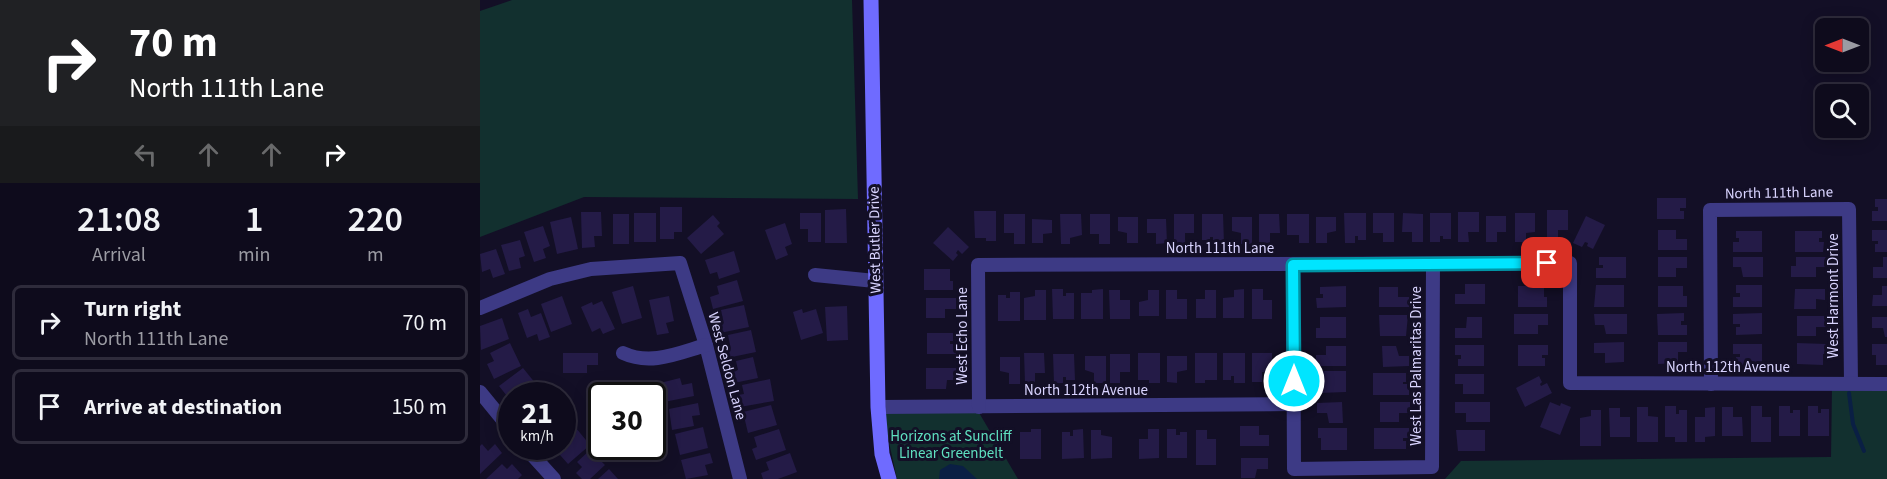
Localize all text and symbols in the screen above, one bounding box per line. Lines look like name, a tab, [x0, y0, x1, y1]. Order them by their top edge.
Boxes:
text: 70 m	[129, 13, 218, 73]
north arrow	[1815, 18, 1869, 72]
map controls	[1815, 18, 1869, 138]
icon: right	[30, 24, 108, 102]
text: North 111th Lane	[129, 69, 324, 108]
button: search	[1815, 84, 1869, 138]
icon: left	[129, 138, 162, 171]
icon: ahead	[192, 138, 225, 171]
icon: ahead	[255, 138, 288, 171]
icon: right	[318, 138, 351, 171]
street label: North 111th Lane	[1725, 182, 1833, 204]
street label: West Butler Drive	[864, 186, 886, 294]
text: 21:08	[77, 194, 161, 245]
text: 1	[245, 194, 263, 245]
text: 220	[347, 194, 403, 245]
street label: West Harmont Drive	[1823, 233, 1844, 359]
pin	[1521, 237, 1572, 288]
street label: North 111th Lane	[1166, 238, 1274, 259]
text: Arrival	[92, 241, 146, 269]
text: min	[238, 241, 270, 269]
text: m	[367, 241, 383, 269]
icon: arrive	[1530, 246, 1563, 279]
street label: West Las Palmaritas Drive	[1406, 286, 1427, 446]
street label: West Echo Lane	[952, 287, 973, 385]
text: Turn right	[84, 293, 181, 325]
icon: right	[33, 306, 66, 339]
text: 70 m	[402, 307, 447, 339]
street label: West Seldon Lane	[703, 310, 751, 422]
text: North 111th Lane	[84, 325, 228, 353]
position arrow	[1262, 349, 1326, 413]
street label: North 112th Avenue	[1666, 357, 1790, 378]
street label: North 112th Avenue	[1024, 380, 1148, 401]
speed limit sign: 30	[588, 382, 666, 460]
icon: arrive	[33, 390, 66, 423]
text: Arrive at destination	[84, 391, 282, 423]
text: 150 m	[392, 391, 447, 423]
text: 21	[521, 392, 553, 435]
text: km/h	[520, 426, 554, 447]
park label: Horizons at Suncliff Linear Greenbelt	[890, 426, 1013, 464]

